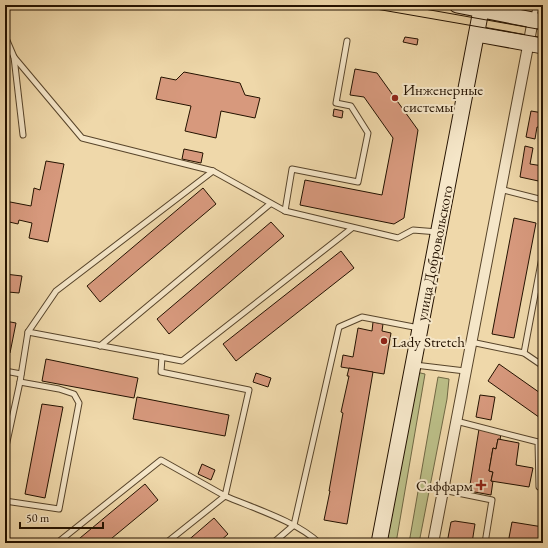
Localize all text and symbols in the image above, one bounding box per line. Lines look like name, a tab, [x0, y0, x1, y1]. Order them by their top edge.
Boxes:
place label: Инженерные системы	[403, 80, 483, 116]
marker: Инженерные системы	[390, 93, 400, 103]
street label: улица Добровольского	[412, 183, 456, 323]
place label: Lady Stretch	[392, 332, 465, 351]
marker: Lady Stretch	[379, 336, 389, 346]
place label: Саффарм	[416, 476, 474, 495]
marker: Саффарм	[476, 480, 486, 490]
scale bar	[20, 504, 103, 530]
text: 50 m	[26, 510, 50, 526]

